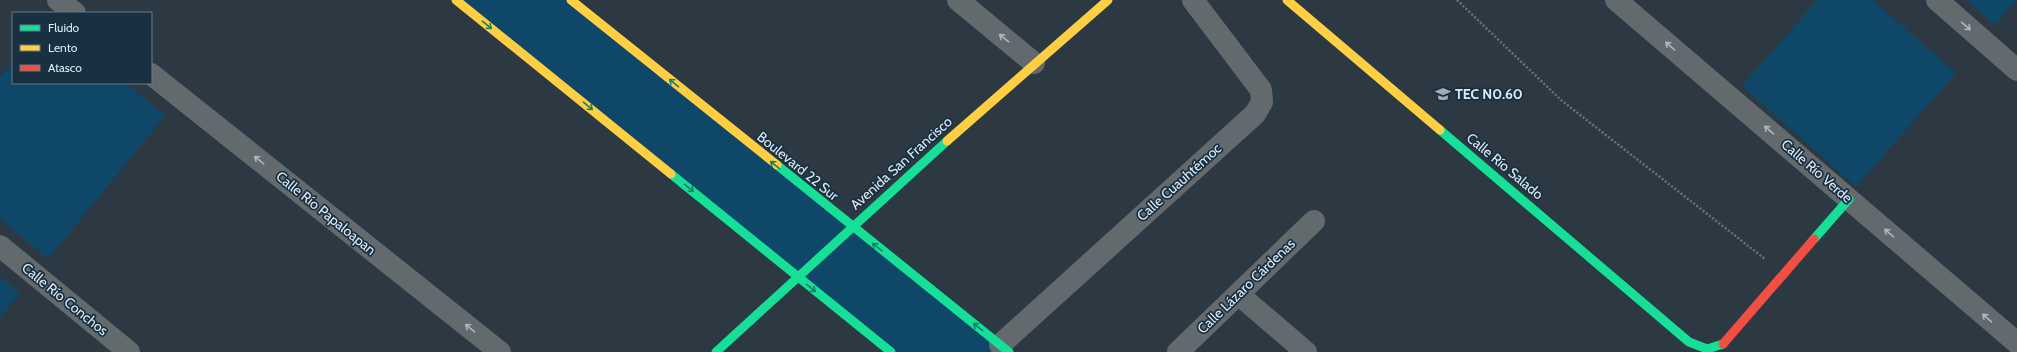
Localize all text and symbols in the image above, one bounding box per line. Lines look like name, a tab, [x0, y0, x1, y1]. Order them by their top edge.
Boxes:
legend	[12, 12, 152, 84]
text: Fluido	[48, 20, 80, 35]
one-way arrow	[481, 20, 492, 29]
one-way arrow	[1961, 21, 1971, 30]
one-way arrow	[999, 34, 1010, 43]
text: Lento	[48, 40, 78, 55]
one-way arrow	[1664, 41, 1675, 50]
text: Atasco	[48, 60, 82, 75]
one-way arrow	[669, 79, 679, 88]
school or university icon: TEC N0.60	[1434, 85, 1452, 103]
place label: TEC N0.60	[1455, 85, 1523, 103]
one-way arrow	[582, 102, 593, 111]
street label: Avenida San Francisco	[846, 112, 956, 214]
one-way arrow	[1763, 126, 1774, 135]
street label: Boulevard 22 Sur	[753, 128, 843, 205]
street label: Calle Río Salado	[1463, 129, 1547, 204]
street label: Calle Río Verde	[1778, 135, 1856, 207]
street label: Calle Cuauhtémoc	[1133, 139, 1225, 225]
one-way arrow	[253, 155, 264, 164]
one-way arrow	[770, 161, 781, 170]
street label: Calle Río Papaloapan	[272, 167, 380, 259]
one-way arrow	[683, 184, 694, 193]
one-way arrow	[1883, 229, 1894, 238]
street label: Calle Lázaro Cárdenas	[1193, 235, 1299, 337]
one-way arrow	[871, 242, 882, 251]
street label: Calle Río Conchos	[18, 259, 112, 339]
one-way arrow	[806, 284, 817, 292]
one-way arrow	[1982, 313, 1993, 322]
one-way arrow	[464, 323, 475, 332]
one-way arrow	[973, 323, 984, 332]

